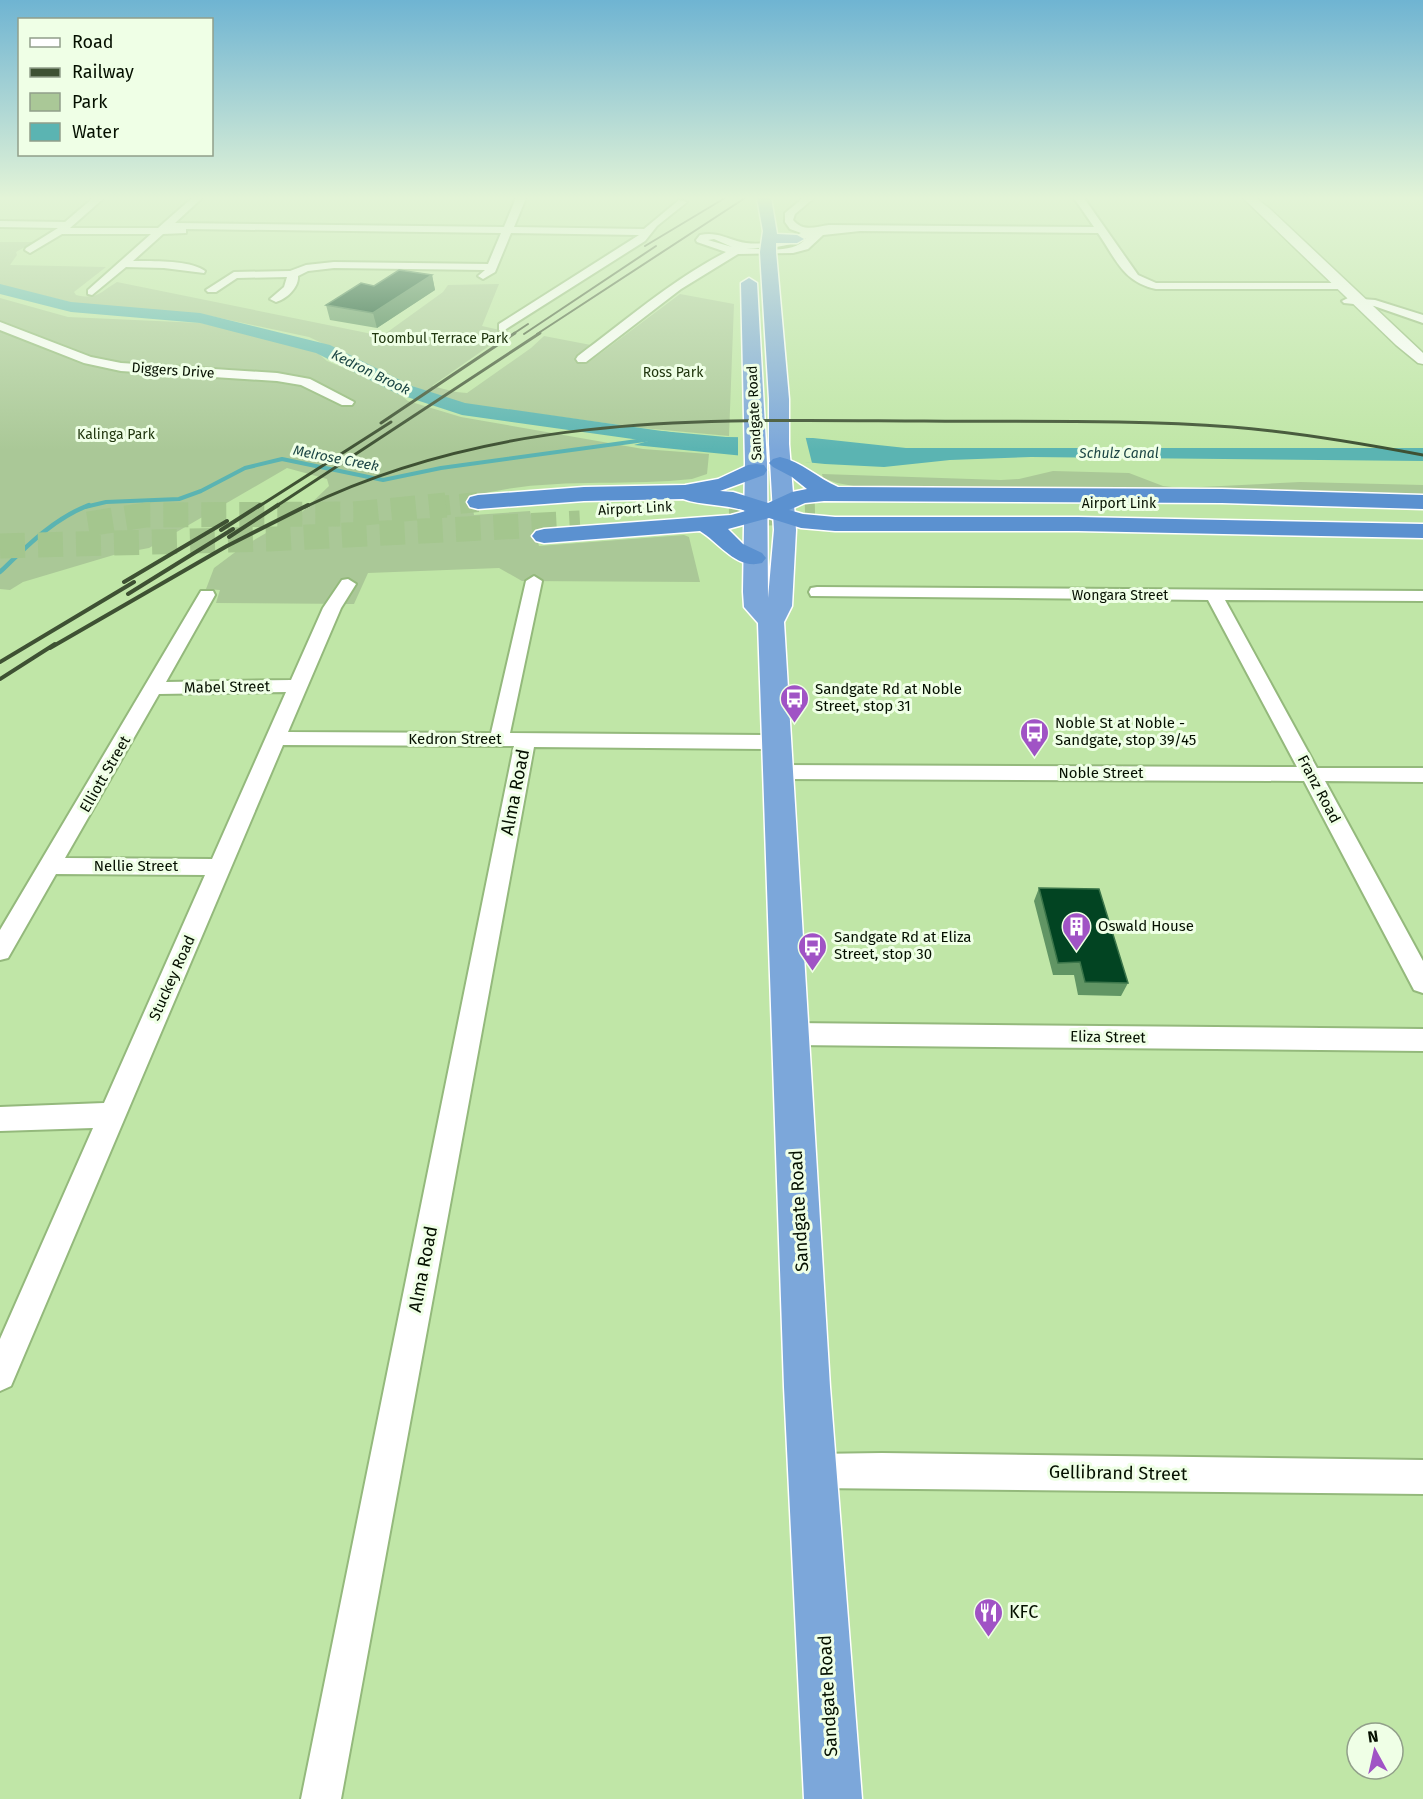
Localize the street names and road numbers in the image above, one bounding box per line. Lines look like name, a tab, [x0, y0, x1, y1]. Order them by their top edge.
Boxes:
street label: Diggers Drive	[131, 359, 215, 382]
street label: Sandgate Road	[744, 365, 765, 461]
street label: Airport Link	[1082, 495, 1157, 512]
street label: Airport Link	[597, 498, 673, 519]
street label: Wongara Street	[1072, 587, 1169, 604]
street label: Mabel Street	[184, 677, 271, 697]
street label: Kedron Street	[408, 730, 502, 748]
street label: Elliott Street	[76, 732, 134, 815]
street label: Alma Road	[496, 747, 534, 837]
street label: Franz Road	[1294, 752, 1344, 826]
street label: Noble Street	[1058, 764, 1144, 782]
street label: Nellie Street	[94, 857, 179, 875]
street label: Stuckey Road	[145, 933, 199, 1023]
street label: Eliza Street	[1070, 1027, 1147, 1047]
street label: Sandgate Road	[785, 1149, 813, 1273]
street label: Alma Road	[404, 1224, 442, 1314]
street label: Gellibrand Street	[1049, 1461, 1188, 1485]
street label: Sandgate Road	[814, 1634, 842, 1758]

